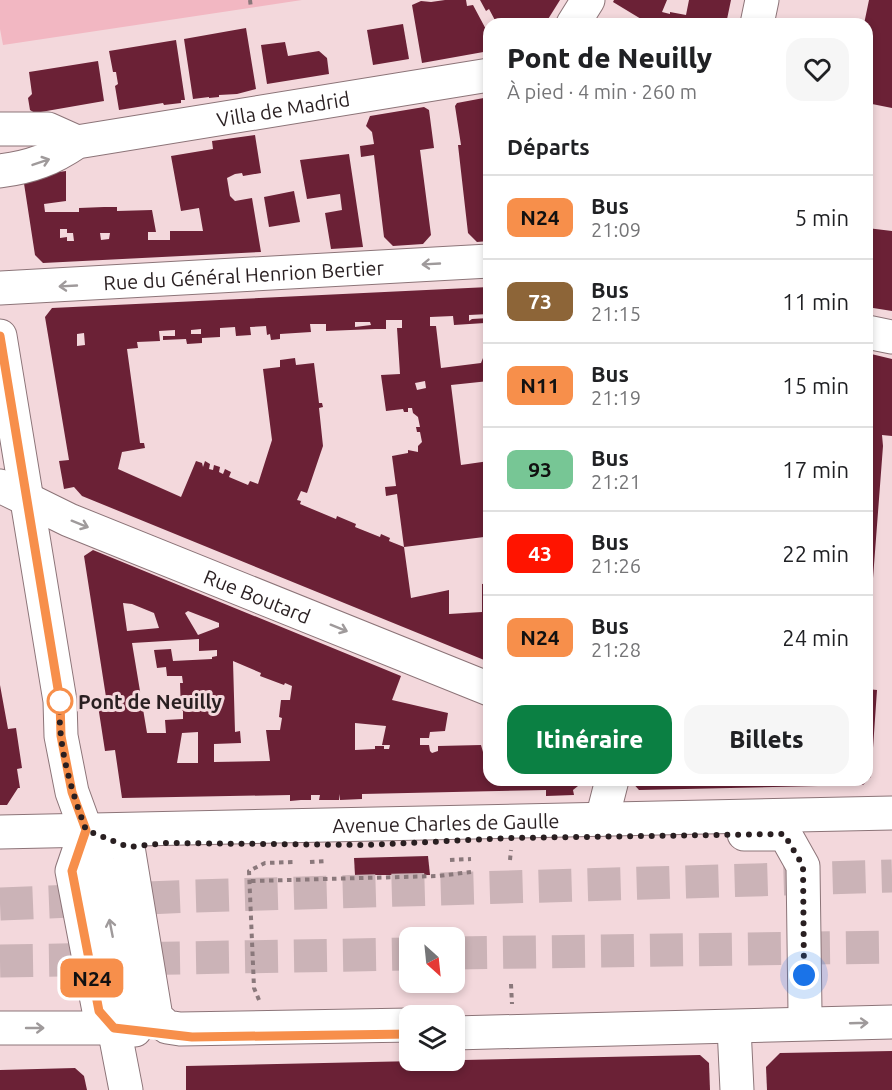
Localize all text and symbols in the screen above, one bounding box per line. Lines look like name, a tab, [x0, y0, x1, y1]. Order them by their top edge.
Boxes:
button: heart	[786, 38, 849, 101]
text: Pont de Neuilly	[507, 42, 712, 73]
text: À pied · 4 min · 260 m	[507, 80, 697, 103]
street label: Villa de Madrid	[215, 86, 351, 131]
text: Départs	[507, 134, 590, 159]
one-way arrow	[31, 155, 50, 166]
text: Bus	[591, 193, 629, 218]
text: N24	[520, 205, 560, 229]
text: 5 min	[795, 205, 849, 230]
text: 21:09	[591, 218, 641, 241]
street label: Rue du Général Henrion Bertier	[103, 255, 385, 294]
one-way arrow	[421, 259, 441, 270]
text: Bus	[591, 277, 629, 302]
one-way arrow	[59, 280, 79, 291]
text: 73	[528, 289, 552, 313]
text: 11 min	[782, 289, 849, 314]
text: 21:15	[591, 302, 641, 325]
text: Bus	[591, 361, 629, 386]
text: N11	[520, 373, 560, 397]
text: 15 min	[782, 373, 849, 398]
text: 21:19	[591, 386, 641, 409]
text: Bus	[591, 445, 629, 470]
text: 93	[528, 457, 552, 481]
text: 17 min	[782, 457, 849, 482]
text: 21:21	[591, 470, 641, 493]
one-way arrow	[70, 519, 89, 530]
text: Bus	[591, 529, 629, 554]
text: 43	[528, 541, 552, 565]
text: 22 min	[782, 541, 849, 566]
text: 21:26	[591, 554, 641, 577]
street label: Rue Boutard	[201, 564, 314, 628]
text: Bus	[591, 613, 629, 638]
one-way arrow	[329, 623, 347, 634]
text: N24	[520, 625, 560, 649]
text: 24 min	[782, 625, 849, 650]
text: 21:28	[591, 638, 641, 661]
marker: Pont de Neuilly	[47, 688, 73, 714]
place label: Pont de Neuilly	[78, 690, 222, 713]
button: Itinéraire	[507, 705, 672, 774]
button: Billets	[684, 705, 849, 774]
street label: Avenue Charles de Gaulle	[332, 809, 560, 836]
one-way arrow	[105, 919, 116, 938]
north arrow	[399, 927, 465, 993]
map controls	[399, 927, 465, 1071]
line badge: N24	[58, 958, 127, 998]
your location	[789, 960, 819, 990]
text: N24	[72, 966, 112, 990]
button: layers	[399, 1005, 465, 1071]
one-way arrow	[849, 1017, 869, 1028]
one-way arrow	[24, 1022, 44, 1034]

